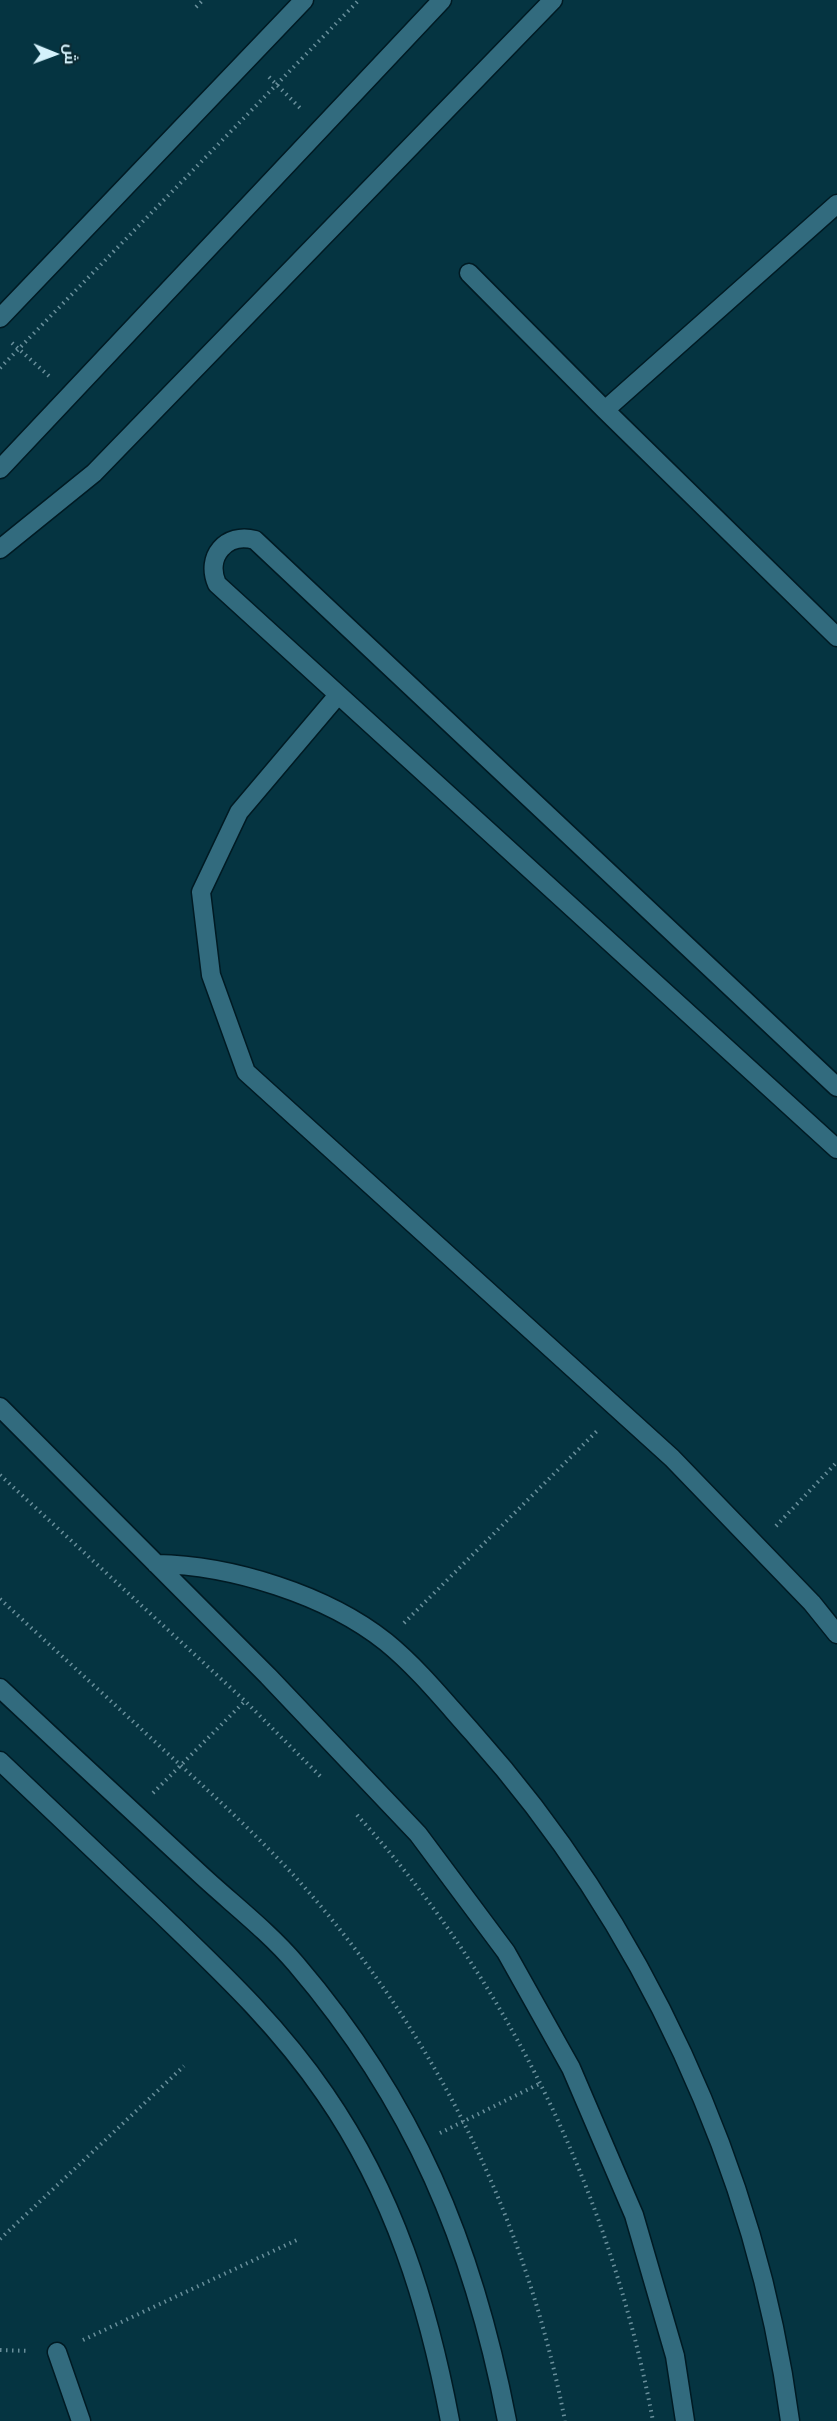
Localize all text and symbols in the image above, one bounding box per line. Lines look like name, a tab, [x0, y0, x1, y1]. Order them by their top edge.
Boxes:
north arrow	[24, 24, 84, 84]
text: ش	[60, 44, 84, 65]

